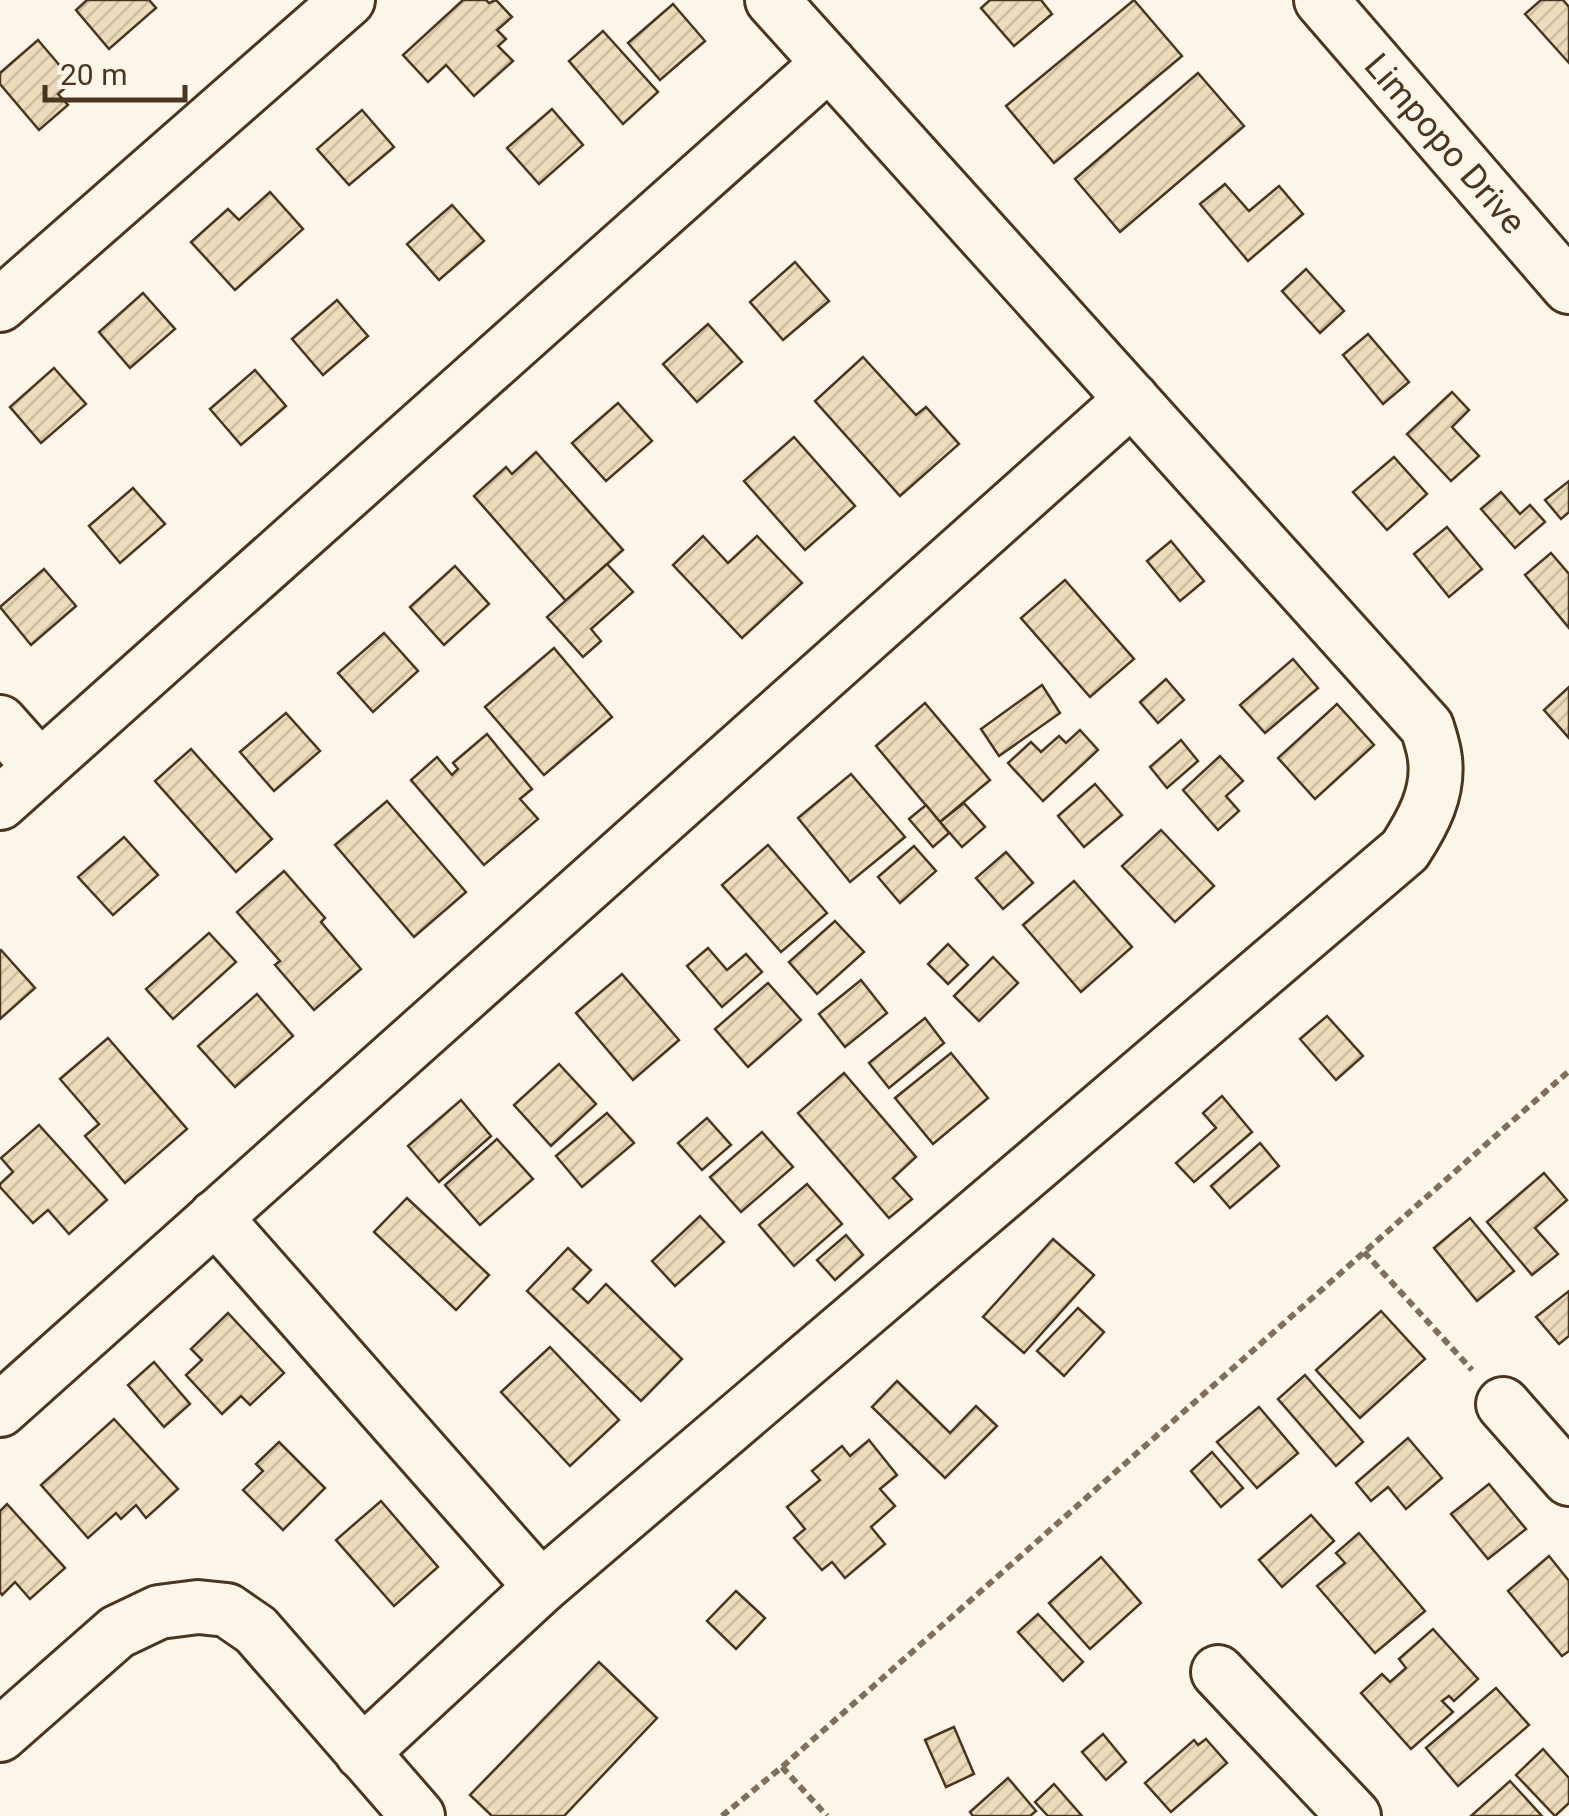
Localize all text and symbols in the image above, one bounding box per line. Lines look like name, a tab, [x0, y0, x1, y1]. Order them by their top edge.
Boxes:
scale bar	[45, 40, 185, 102]
street label: Limpopo Drive	[1356, 45, 1534, 242]
text: 20 m	[60, 57, 127, 92]

